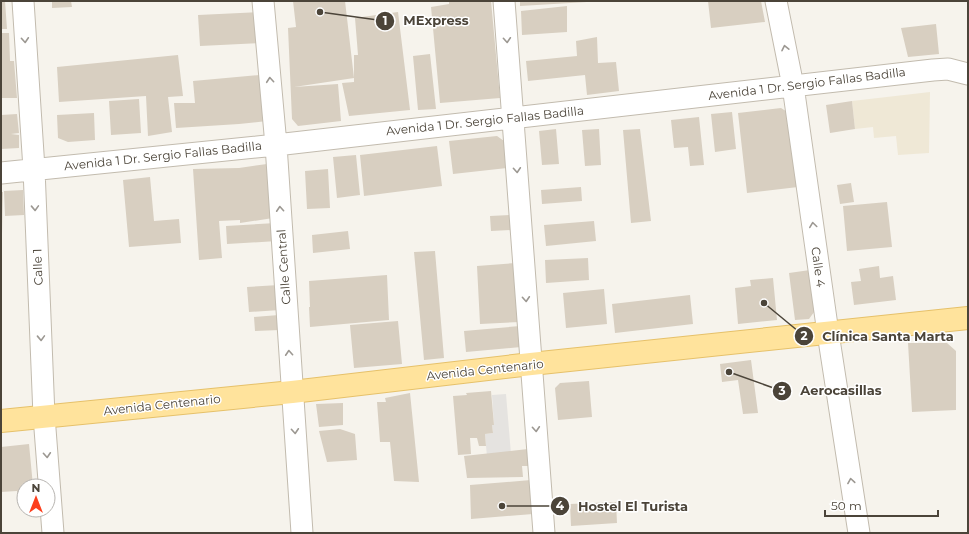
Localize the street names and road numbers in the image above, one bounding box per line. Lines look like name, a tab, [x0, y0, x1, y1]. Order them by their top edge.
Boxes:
street label: Avenida 1 Dr. Sergio Fallas Badilla	[707, 64, 906, 103]
street label: Avenida 1 Dr. Sergio Fallas Badilla	[385, 103, 585, 138]
street label: Avenida 1 Dr. Sergio Fallas Badilla	[63, 138, 263, 173]
street label: Calle Central	[273, 229, 294, 305]
street label: Calle 4	[808, 246, 829, 288]
street label: Calle 1	[29, 248, 46, 286]
street label: Avenida Centenario	[426, 356, 544, 383]
street label: Avenida Centenario	[103, 391, 221, 418]

